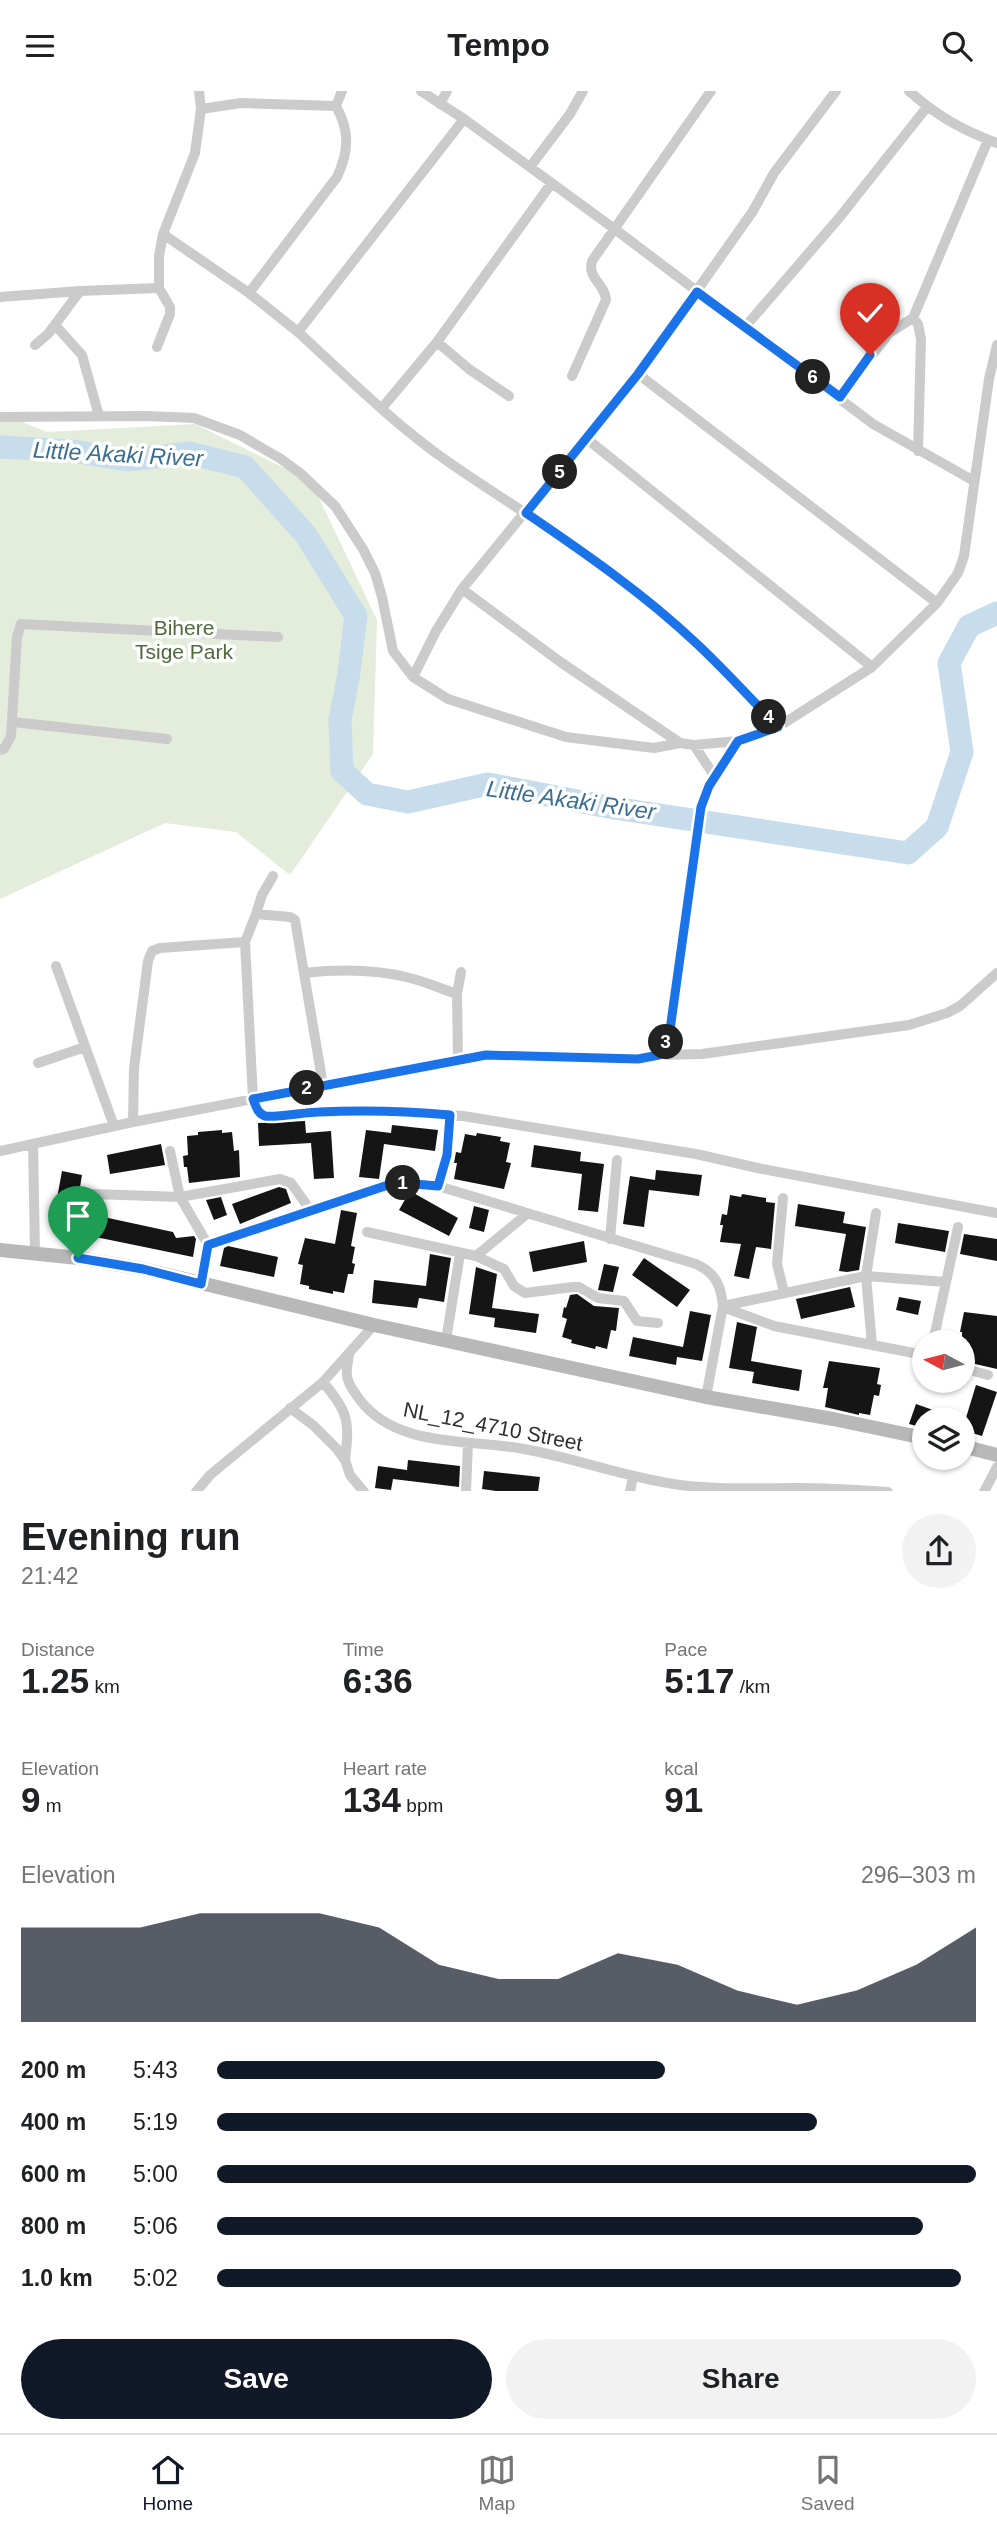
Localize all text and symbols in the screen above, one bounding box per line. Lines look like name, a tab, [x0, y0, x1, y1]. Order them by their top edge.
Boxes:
icon: menu	[21, 27, 59, 65]
text: Tempo	[447, 27, 550, 63]
icon: search	[938, 27, 976, 65]
pin	[840, 283, 900, 355]
icon: check	[851, 294, 889, 332]
pin: 6	[796, 359, 830, 395]
text: 6	[807, 366, 818, 387]
water label: Little Akaki River	[32, 437, 205, 472]
pin: 5	[542, 455, 578, 489]
text: 5	[554, 461, 565, 482]
park label: Bihere Tsige Park	[135, 616, 234, 663]
pin: 4	[752, 699, 786, 735]
text: 4	[763, 706, 774, 727]
water label: Little Akaki River	[485, 775, 659, 825]
pin: 3	[648, 1025, 684, 1059]
text: 3	[660, 1031, 671, 1052]
pin: 2	[290, 1070, 324, 1105]
text: 2	[301, 1077, 312, 1098]
pin: 1	[386, 1165, 420, 1201]
text: 1	[397, 1172, 408, 1193]
pin	[48, 1186, 108, 1258]
icon: arrive	[59, 1197, 97, 1235]
north arrow	[912, 1330, 975, 1393]
map controls	[912, 1330, 975, 1470]
street label: NL_12_4710 Street	[401, 1397, 585, 1456]
button: layers	[912, 1407, 975, 1470]
button: share	[902, 1514, 976, 1588]
text: Evening run	[21, 1516, 241, 1558]
text: 21:42	[21, 1563, 79, 1589]
text: Distance	[21, 1639, 95, 1660]
text: Time	[343, 1639, 384, 1660]
text: Pace	[664, 1639, 708, 1660]
text: 1.25	[21, 1661, 89, 1700]
text: 6:36	[343, 1661, 413, 1700]
text: 5:17	[664, 1661, 734, 1700]
text: km	[89, 1676, 120, 1697]
text: /km	[734, 1676, 770, 1697]
text: Elevation	[21, 1758, 99, 1779]
text: Heart rate	[343, 1758, 427, 1779]
text: kcal	[664, 1758, 698, 1779]
text: 9	[21, 1780, 40, 1819]
text: 134	[343, 1780, 401, 1819]
text: 91	[664, 1780, 703, 1819]
text: m	[40, 1795, 62, 1816]
text: bpm	[401, 1795, 443, 1816]
text: Elevation	[21, 1862, 116, 1888]
text: 296–303 m	[861, 1862, 976, 1888]
text: 200 m	[21, 2057, 86, 2083]
text: 5:43	[133, 2057, 178, 2083]
text: 400 m	[21, 2109, 86, 2135]
text: 5:19	[133, 2109, 178, 2135]
text: 600 m	[21, 2161, 86, 2187]
text: 5:00	[133, 2161, 178, 2187]
text: 800 m	[21, 2213, 86, 2239]
text: 5:06	[133, 2213, 178, 2239]
text: 1.0 km	[21, 2265, 93, 2291]
text: 5:02	[133, 2265, 178, 2291]
button: Save	[21, 2339, 492, 2419]
button: Share	[506, 2339, 976, 2419]
tab: Home	[142, 2451, 193, 2515]
tab: Map	[478, 2451, 516, 2515]
tab: Saved	[801, 2451, 855, 2515]

